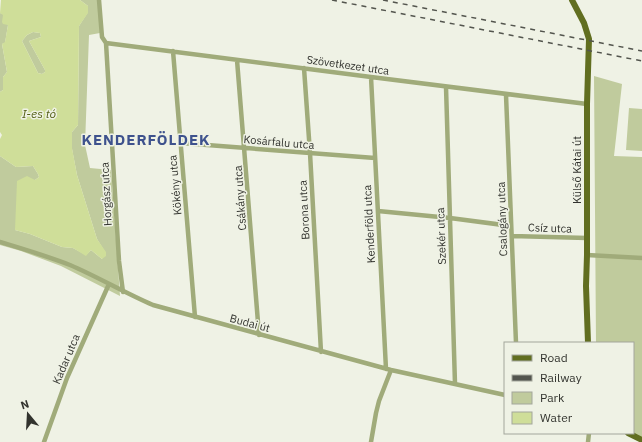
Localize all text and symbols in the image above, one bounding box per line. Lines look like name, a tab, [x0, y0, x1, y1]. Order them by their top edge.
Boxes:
street label: Szövetkezet utca	[306, 52, 390, 78]
water label: I-es tó	[22, 106, 56, 121]
district label: KENDERFÖLDEK	[81, 130, 211, 149]
street label: Kosárfalu utca	[243, 132, 315, 152]
street label: Külső Kátai út	[570, 136, 584, 204]
street label: Kökény utca	[165, 154, 185, 216]
street label: Horgász utca	[97, 162, 115, 226]
street label: Csákány utca	[231, 165, 249, 231]
street label: Borona utca	[295, 180, 313, 240]
street label: Csalogány utca	[494, 181, 510, 257]
street label: Kenderföld utca	[360, 184, 378, 264]
street label: Szekér utca	[433, 207, 449, 265]
street label: Csíz utca	[528, 220, 572, 236]
street label: Budai út	[228, 311, 272, 335]
street label: Kadar utca	[49, 332, 83, 386]
legend	[504, 342, 634, 434]
text: Road	[540, 350, 568, 365]
text: Railway	[540, 370, 582, 385]
text: Park	[540, 390, 565, 405]
north arrow	[8, 394, 48, 434]
text: N	[19, 397, 31, 412]
text: Water	[540, 410, 573, 425]

